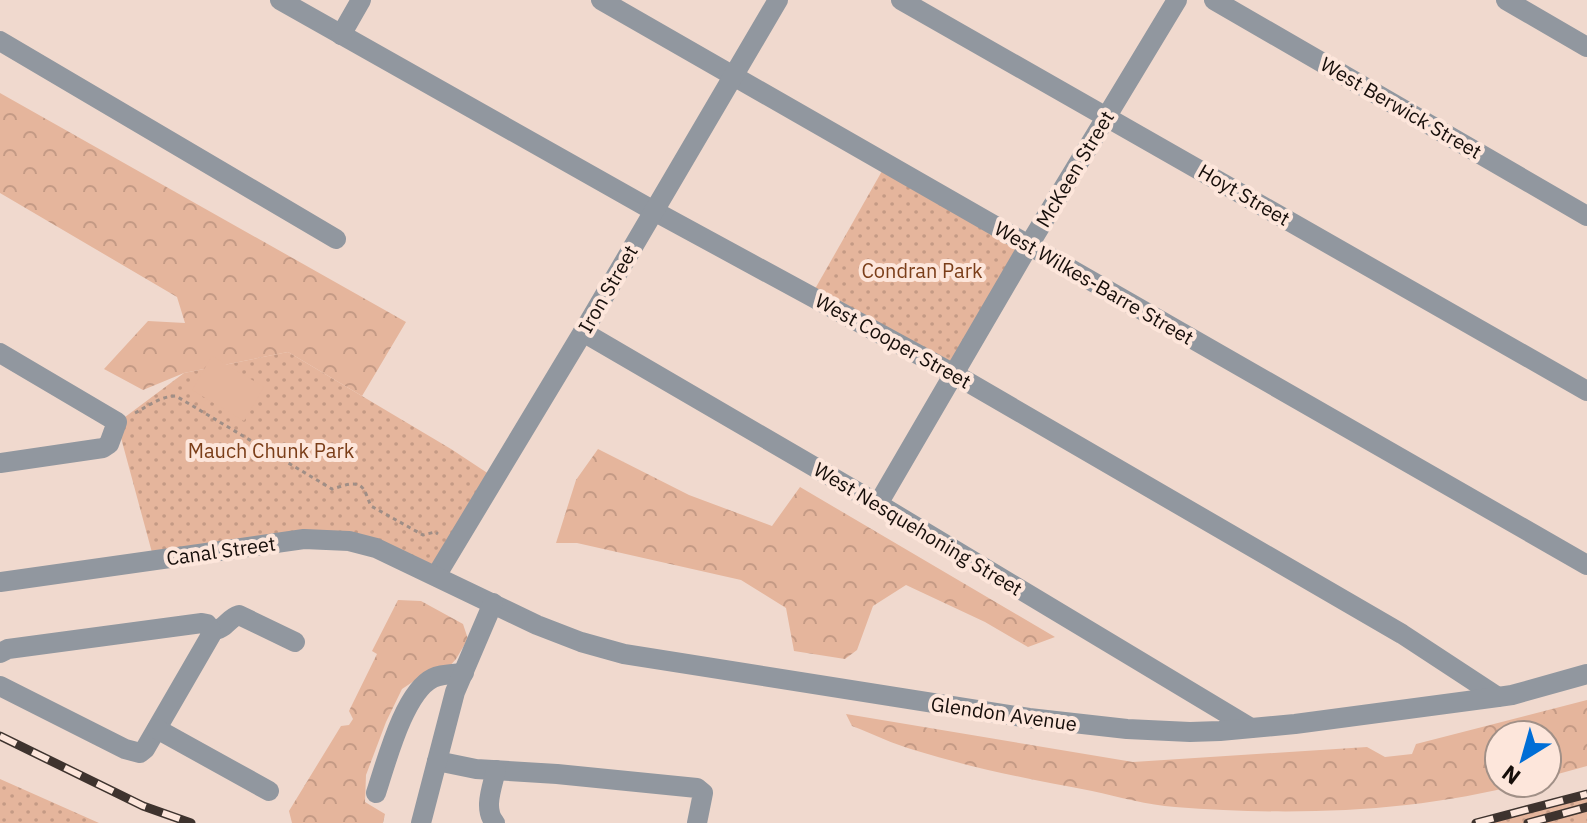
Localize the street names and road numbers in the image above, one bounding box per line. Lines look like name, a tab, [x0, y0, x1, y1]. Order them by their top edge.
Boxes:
street label: West Berwick Street	[1316, 50, 1487, 165]
street label: McKeen Street	[1029, 105, 1120, 232]
street label: Hoyt Street	[1193, 157, 1295, 232]
street label: West Wilkes-Barre Street	[990, 214, 1199, 351]
street label: Iron Street	[572, 240, 644, 338]
street label: West Cooper Street	[811, 287, 976, 395]
street label: West Nesquehoning Street	[809, 455, 1028, 602]
street label: Canal Street	[165, 529, 277, 572]
street label: Glendon Avenue	[929, 690, 1079, 737]

